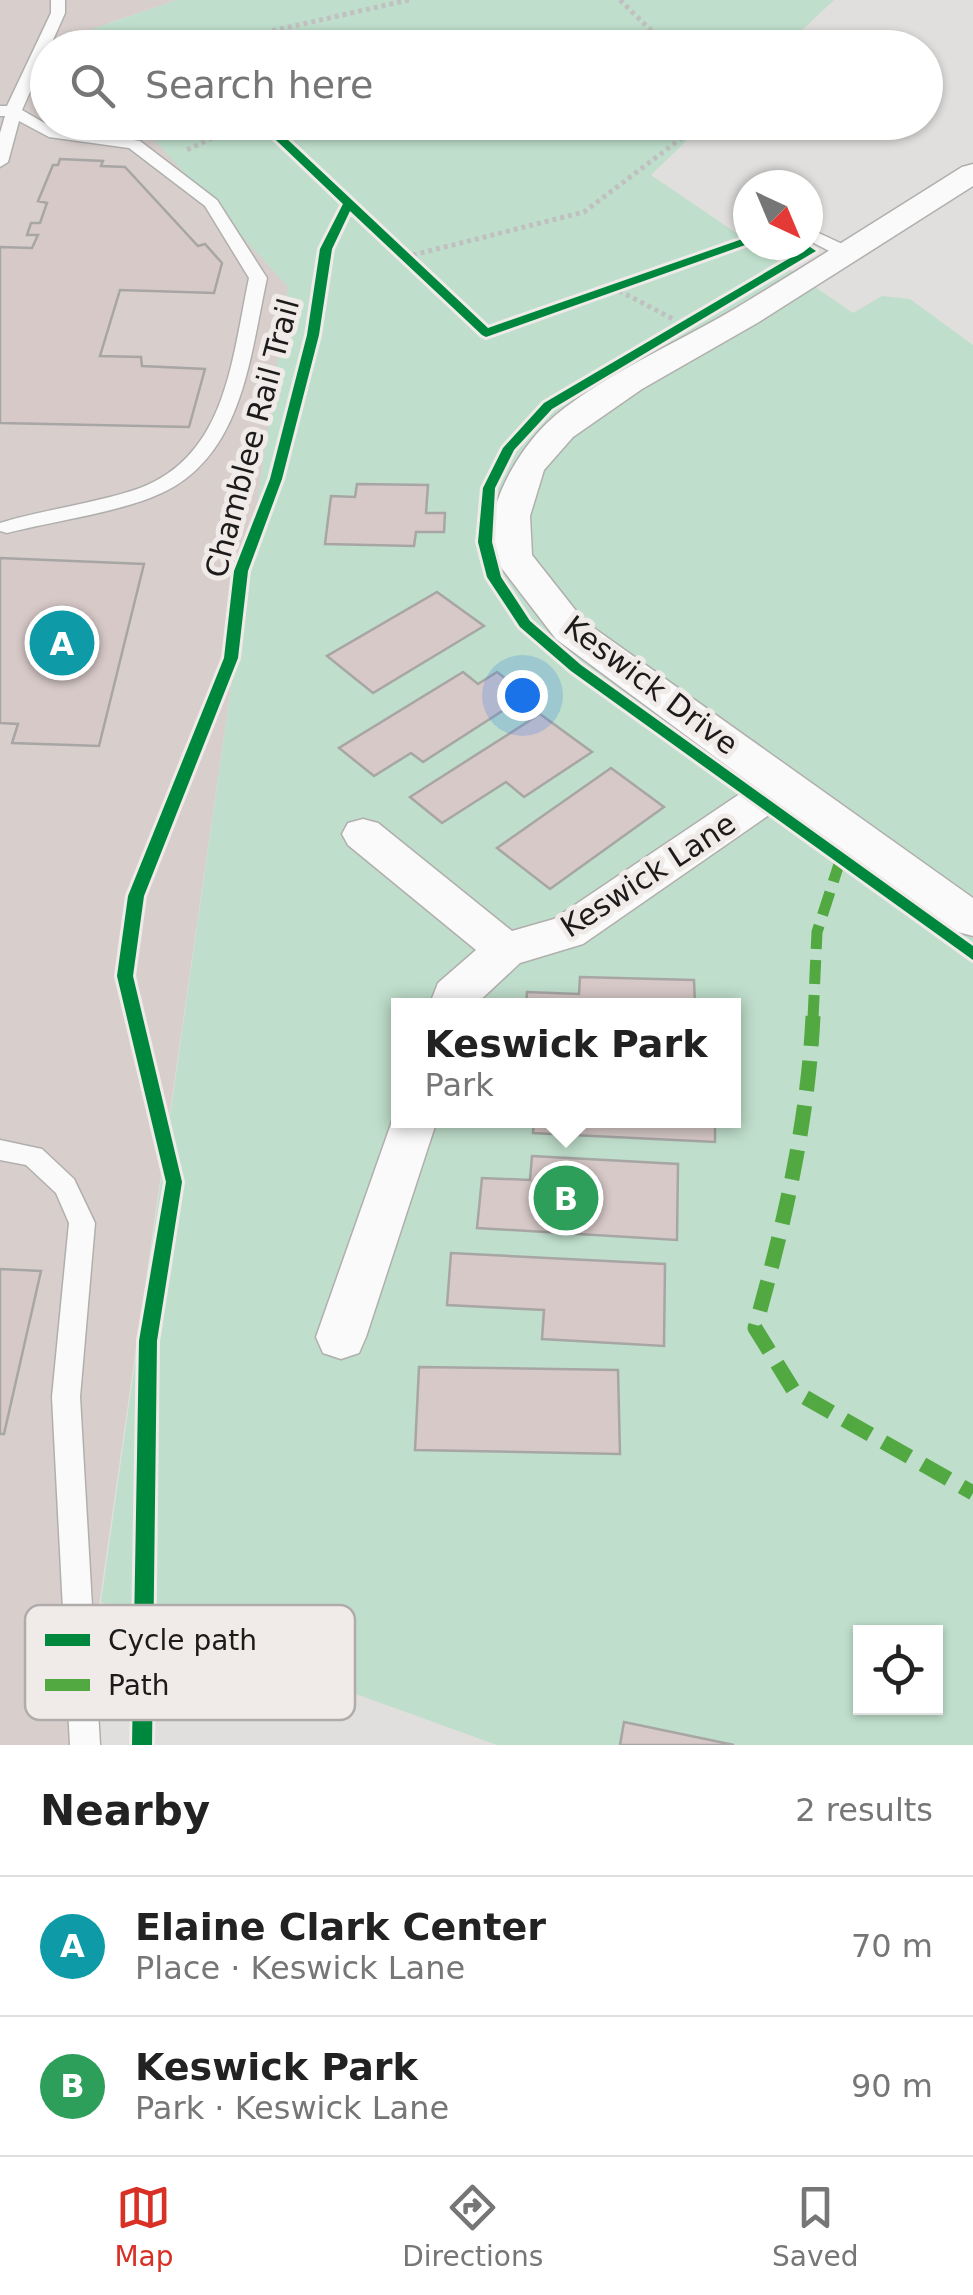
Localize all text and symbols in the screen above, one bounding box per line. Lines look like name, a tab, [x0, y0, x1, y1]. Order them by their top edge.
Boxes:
search box	[30, 30, 943, 140]
icon: search	[65, 58, 120, 113]
text: Search here	[145, 63, 373, 107]
north arrow	[733, 170, 823, 260]
street label: Chamblee Rail Trail	[198, 295, 306, 581]
pin: A	[30, 606, 94, 680]
street label: Keswick Drive	[557, 608, 745, 762]
your location	[497, 670, 548, 721]
street label: Keswick Lane	[554, 806, 742, 944]
popup	[391, 998, 741, 1128]
text: Keswick Park	[425, 1022, 707, 1066]
text: Park	[425, 1066, 494, 1104]
pin: B	[534, 1160, 598, 1236]
legend	[25, 1605, 355, 1720]
text: Cycle path	[108, 1624, 257, 1657]
map controls	[853, 1625, 943, 1715]
button: locate	[853, 1625, 943, 1715]
text: Path	[108, 1669, 170, 1702]
text: Nearby	[40, 1786, 210, 1835]
text: 2 results	[795, 1791, 933, 1829]
text: Elaine Clark Center	[135, 1905, 546, 1949]
text: A	[60, 1927, 85, 1965]
text: 70 m	[851, 1927, 933, 1965]
text: Place · Keswick Lane	[135, 1949, 465, 1987]
text: Keswick Park	[135, 2045, 418, 2089]
text: B	[60, 2067, 85, 2105]
text: 90 m	[851, 2067, 933, 2105]
text: Park · Keswick Lane	[135, 2089, 449, 2127]
tab: Map	[114, 2180, 173, 2273]
tab: Directions	[402, 2180, 543, 2273]
tab: Saved	[772, 2180, 859, 2273]

